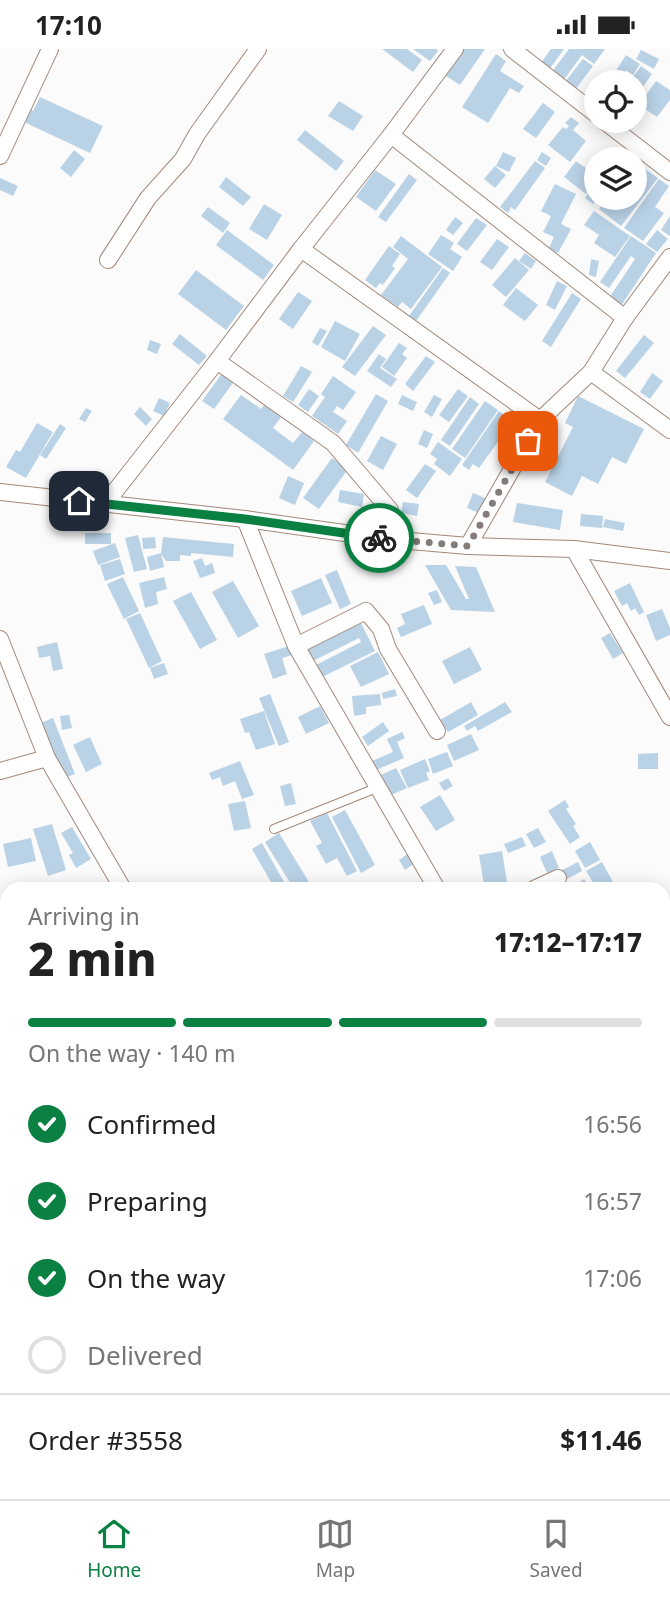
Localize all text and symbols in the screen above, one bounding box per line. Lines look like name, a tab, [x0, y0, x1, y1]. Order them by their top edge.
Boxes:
text: 17:10	[35, 7, 102, 43]
map controls	[584, 70, 647, 210]
button: locate	[584, 70, 647, 133]
button: layers	[584, 147, 647, 210]
pin	[498, 411, 558, 471]
icon: bag	[509, 422, 547, 460]
pin	[49, 471, 109, 531]
icon: home	[60, 482, 98, 520]
courier	[344, 503, 414, 573]
icon: bike	[360, 519, 398, 557]
text: Arriving in	[28, 900, 140, 932]
text: 17:12–17:17	[494, 924, 642, 960]
text: 2 min	[28, 927, 157, 989]
text: On the way · 140 m	[28, 1037, 235, 1069]
icon: check	[28, 1105, 66, 1143]
text: Confirmed	[87, 1106, 217, 1142]
text: 16:56	[583, 1108, 642, 1140]
icon: check	[28, 1182, 66, 1220]
text: Preparing	[87, 1183, 208, 1219]
text: 16:57	[583, 1185, 642, 1217]
icon: check	[28, 1259, 66, 1297]
text: On the way	[87, 1260, 225, 1296]
text: 17:06	[583, 1262, 642, 1294]
text: Delivered	[87, 1337, 203, 1373]
text: Order #3558	[28, 1422, 183, 1458]
text: $11.46	[560, 1422, 642, 1458]
tab: Home	[87, 1515, 141, 1583]
tab: Map	[316, 1515, 355, 1583]
tab: Saved	[530, 1515, 583, 1583]

